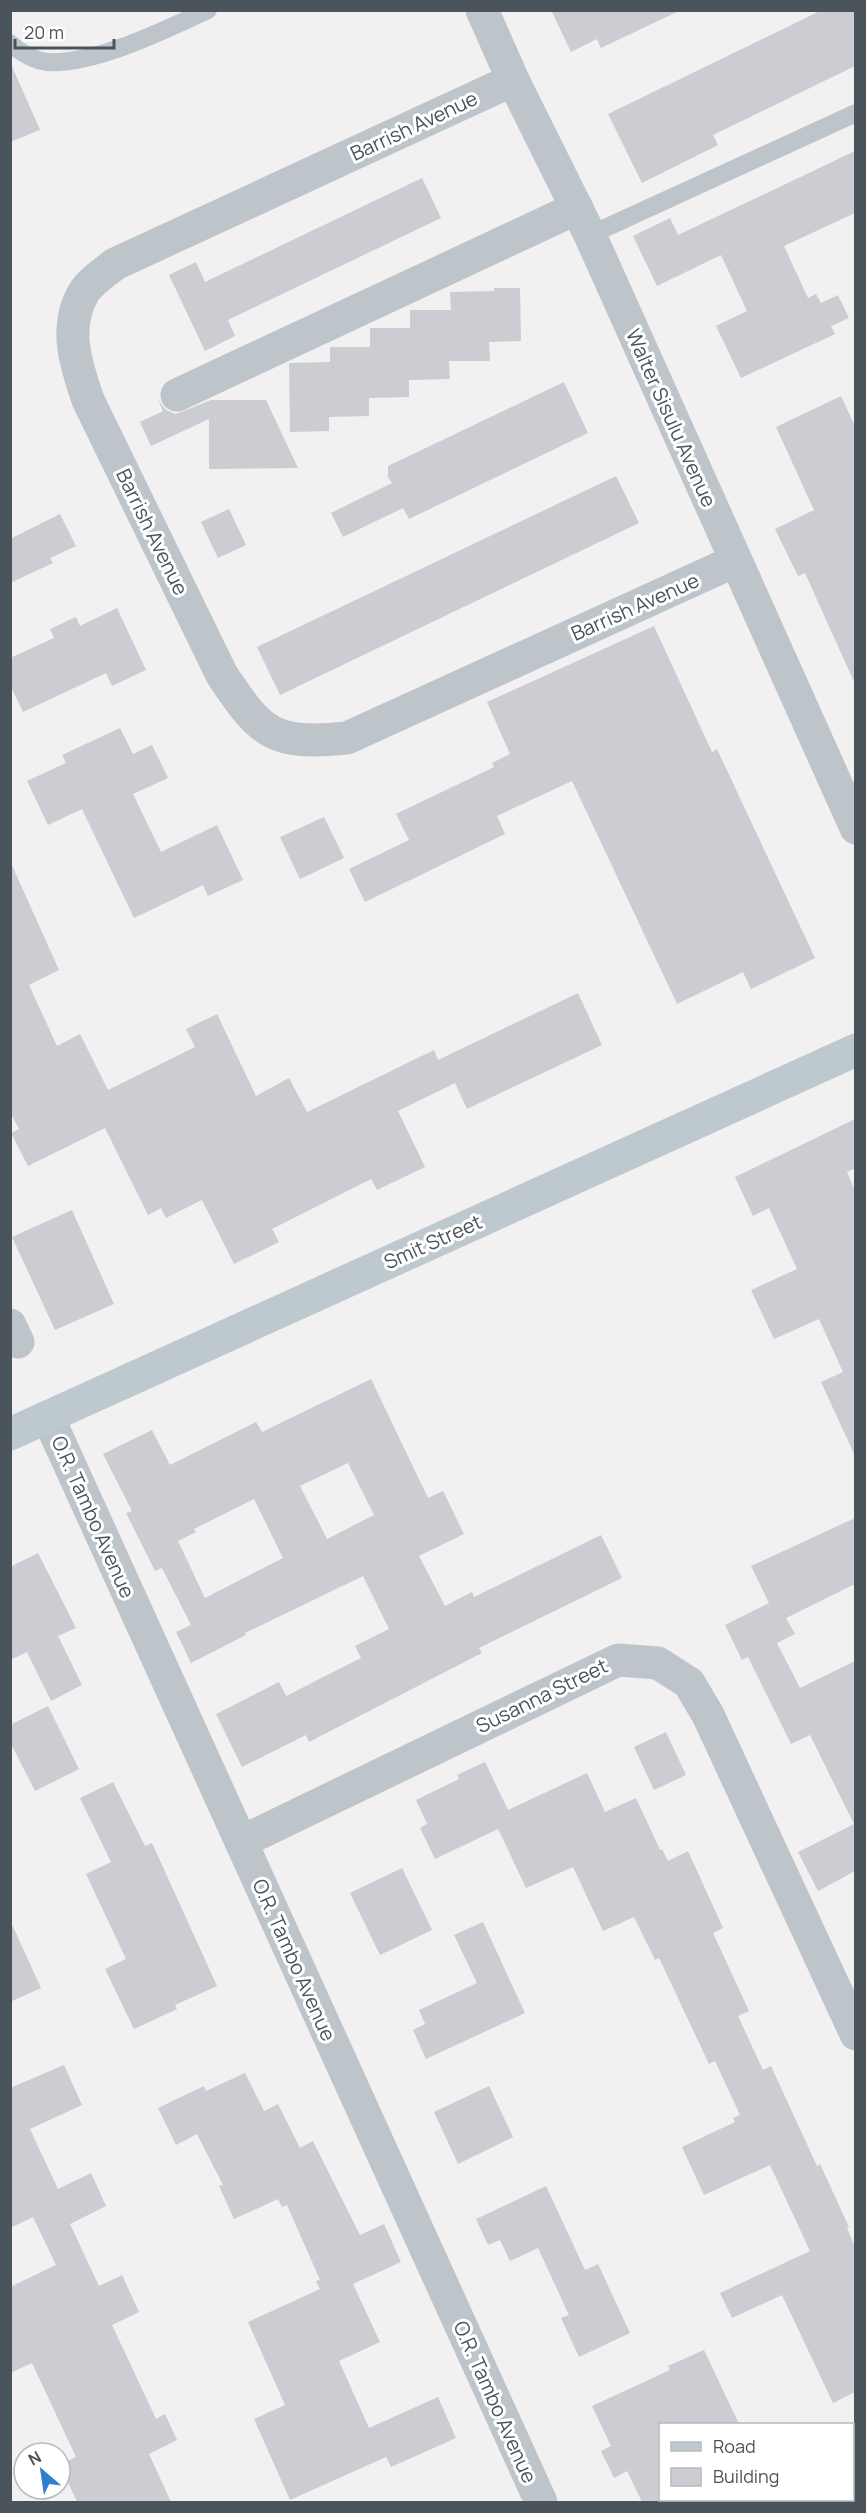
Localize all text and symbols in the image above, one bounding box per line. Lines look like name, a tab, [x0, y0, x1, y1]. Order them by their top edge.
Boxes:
scale bar	[15, 12, 114, 50]
text: 20 m	[24, 20, 64, 44]
street label: Barrish Avenue	[346, 84, 482, 167]
street label: Walter Sisulu Avenue	[620, 324, 723, 511]
street label: Barrish Avenue	[110, 464, 195, 599]
street label: Barrish Avenue	[567, 566, 703, 647]
street label: Smit Street	[379, 1208, 486, 1275]
street label: O.R. Tambo Avenue	[46, 1431, 141, 1602]
street label: Susanna Street	[471, 1652, 612, 1739]
street label: O.R. Tambo Avenue	[247, 1874, 342, 2045]
street label: O.R. Tambo Avenue	[448, 2316, 543, 2487]
legend	[659, 2423, 854, 2501]
text: Road	[713, 2434, 756, 2458]
north arrow	[12, 2441, 72, 2501]
text: N	[24, 2445, 45, 2470]
text: Building	[713, 2464, 779, 2488]

